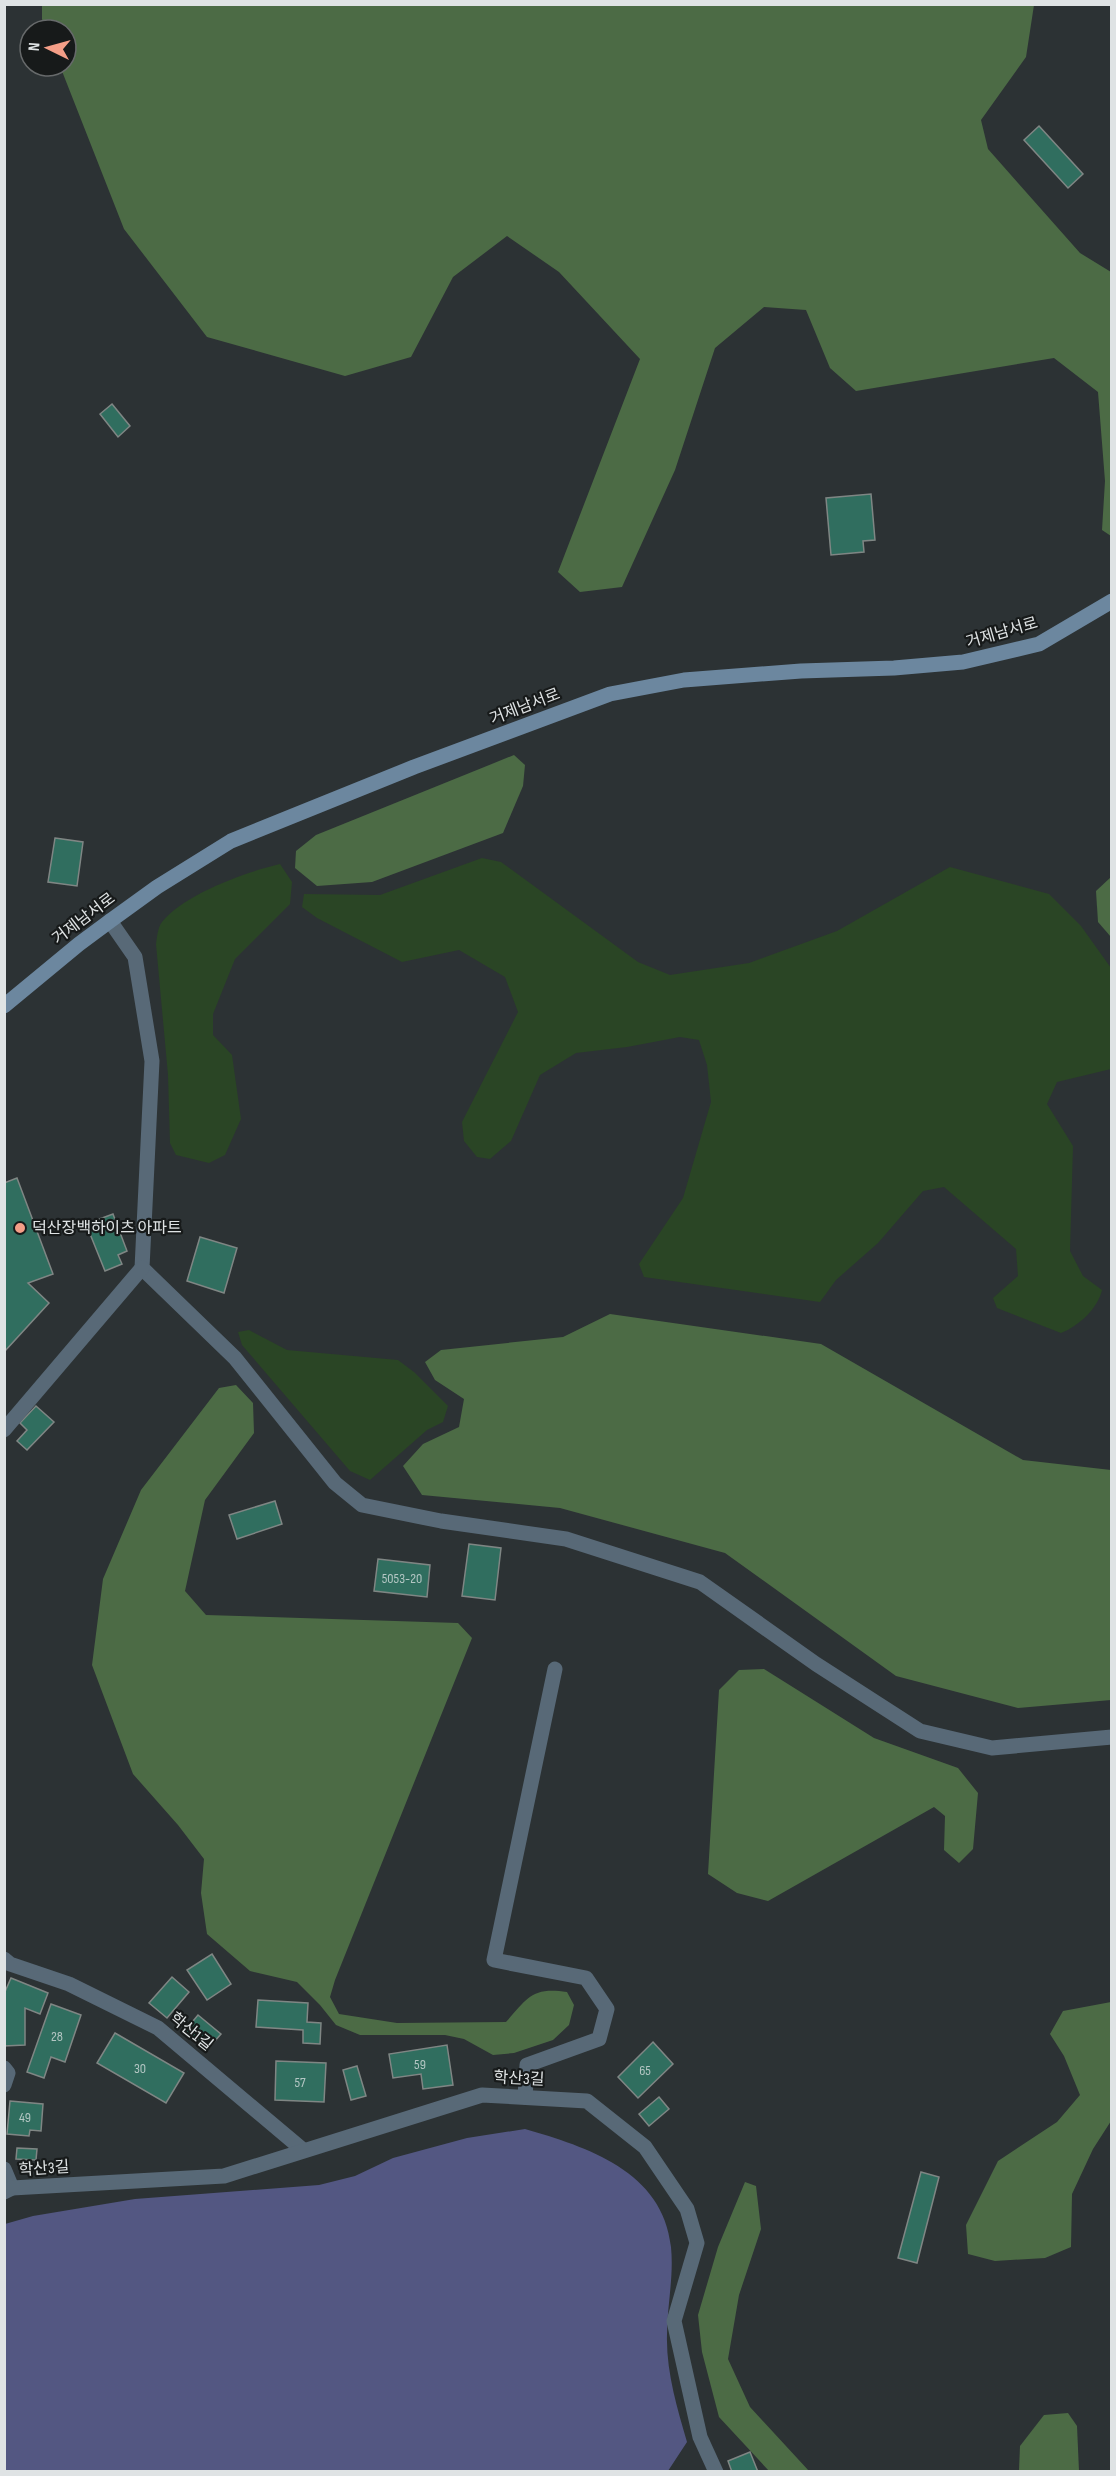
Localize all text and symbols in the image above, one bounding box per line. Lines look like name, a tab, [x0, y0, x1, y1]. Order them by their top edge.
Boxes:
north arrow	[18, 18, 78, 78]
text: N	[25, 42, 44, 52]
street label: 거제남서로	[964, 614, 1040, 652]
street label: 거제남서로	[487, 685, 563, 729]
street label: 거제남서로	[49, 889, 119, 949]
place label: 덕산장백하이츠 아파트	[32, 1219, 182, 1238]
marker: 덕산장백하이츠 아파트	[13, 1221, 27, 1235]
house number: 5053-20	[382, 1570, 422, 1587]
street label: 학산1길	[166, 2009, 216, 2055]
house number: 28	[51, 2028, 63, 2045]
house number: 59	[414, 2056, 426, 2073]
house number: 30	[134, 2060, 146, 2077]
house number: 65	[639, 2062, 651, 2079]
street label: 학산3길	[493, 2068, 545, 2090]
house number: 57	[294, 2074, 306, 2091]
house number: 49	[19, 2109, 31, 2126]
street label: 학산3길	[18, 2158, 70, 2180]

